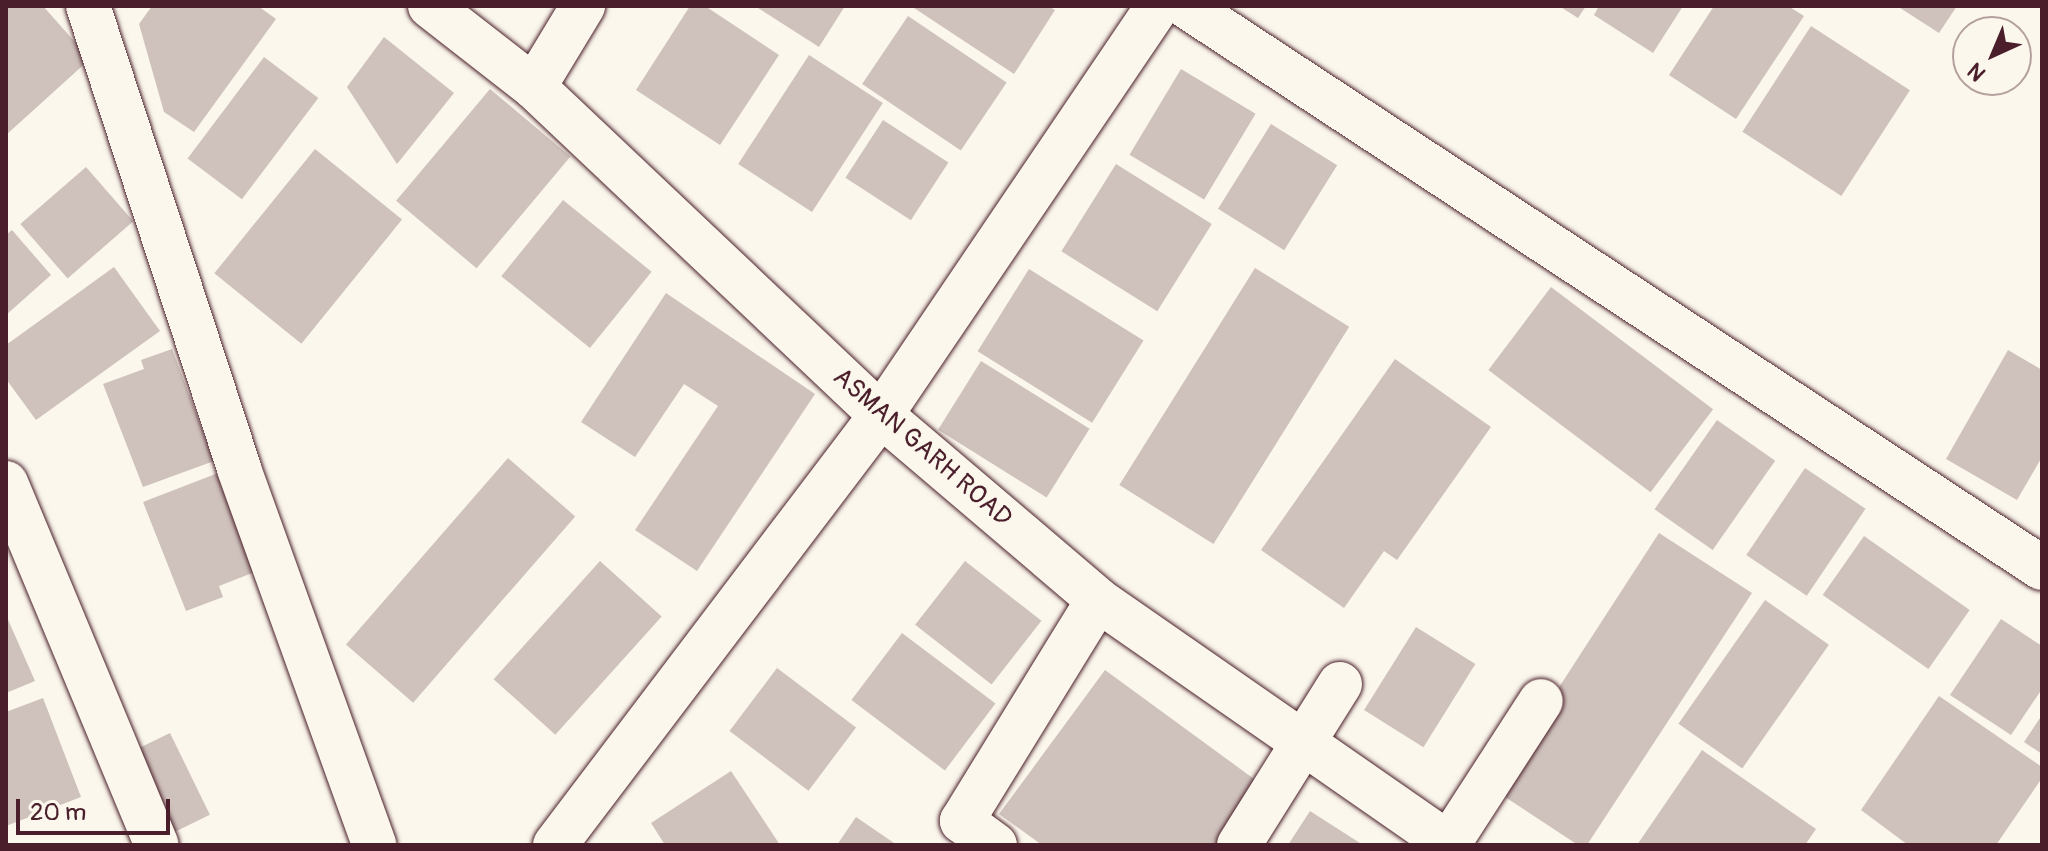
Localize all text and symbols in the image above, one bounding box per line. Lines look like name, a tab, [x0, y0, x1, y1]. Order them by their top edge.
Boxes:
north arrow	[1952, 16, 2032, 96]
text: N	[1962, 57, 1992, 87]
street label: ASMAN GARH ROAD	[826, 362, 1018, 534]
scale bar	[20, 783, 174, 833]
text: 20 m	[30, 798, 86, 827]

